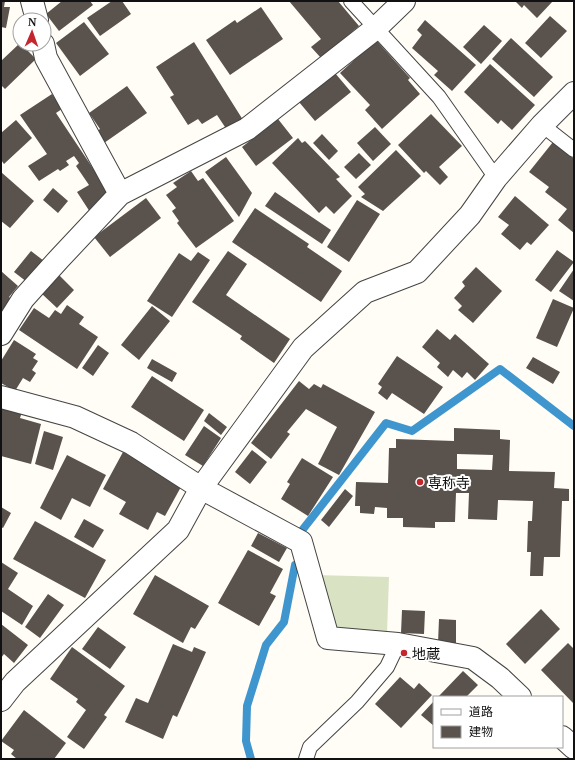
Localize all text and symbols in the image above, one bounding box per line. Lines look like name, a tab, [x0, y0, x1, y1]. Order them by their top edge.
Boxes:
north arrow	[12, 12, 52, 52]
text: N	[28, 15, 37, 29]
place label: 専称寺	[428, 473, 470, 492]
marker: 専称寺	[415, 477, 425, 487]
place label: 地蔵	[412, 644, 440, 663]
marker: 地蔵	[399, 648, 409, 658]
legend	[433, 696, 563, 748]
text: 道路	[469, 704, 493, 719]
text: 建物	[469, 724, 493, 739]

